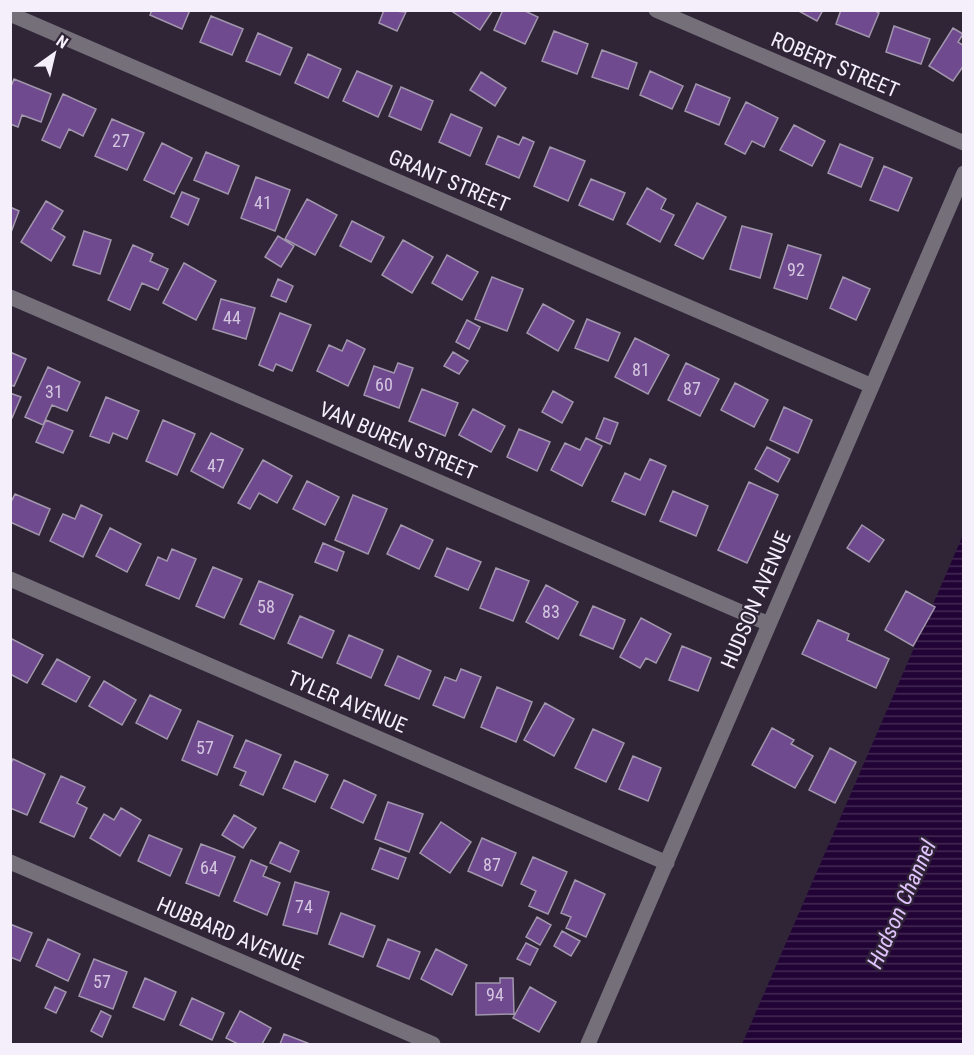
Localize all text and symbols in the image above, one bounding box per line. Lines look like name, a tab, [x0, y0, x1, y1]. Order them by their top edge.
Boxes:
north arrow	[24, 24, 84, 84]
street label: ROBERT STREET	[768, 27, 902, 103]
text: N	[53, 31, 71, 53]
house number: 27	[112, 130, 130, 151]
street label: GRANT STREET	[385, 145, 513, 217]
house number: 41	[254, 192, 272, 213]
house number: 92	[787, 259, 805, 280]
house number: 44	[223, 307, 241, 328]
house number: 81	[632, 359, 650, 380]
house number: 60	[375, 374, 393, 395]
house number: 87	[683, 378, 701, 399]
house number: 31	[45, 381, 63, 402]
street label: VAN BUREN STREET	[316, 397, 480, 485]
house number: 47	[207, 455, 225, 476]
street label: HUDSON AVENUE	[716, 528, 796, 672]
house number: 58	[257, 596, 275, 617]
house number: 83	[542, 601, 560, 622]
street label: TYLER AVENUE	[284, 666, 410, 738]
house number: 57	[196, 737, 214, 758]
water label: Hudson Channel	[862, 835, 941, 972]
house number: 87	[483, 854, 501, 875]
house number: 64	[200, 857, 218, 878]
street label: HUBBARD AVENUE	[153, 892, 307, 976]
house number: 74	[295, 896, 313, 917]
house number: 57	[93, 971, 111, 992]
house number: 94	[486, 984, 504, 1005]

